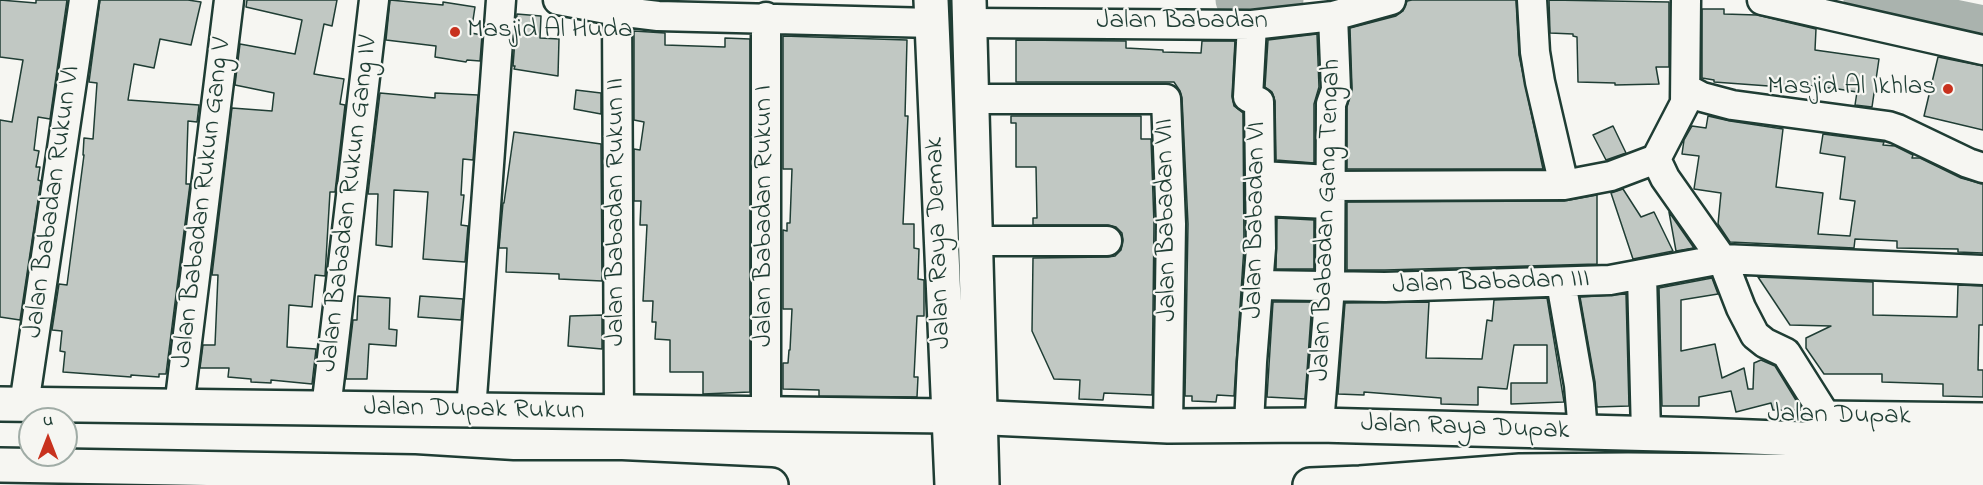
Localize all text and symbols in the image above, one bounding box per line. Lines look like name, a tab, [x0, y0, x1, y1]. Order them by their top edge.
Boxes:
street label: Jalan Babadan	[1096, 7, 1268, 39]
place label: Masjid Al Huda	[467, 16, 633, 48]
marker: Masjid Al Huda	[448, 25, 462, 39]
street label: Jalan Babadan Rukun Gang IV	[313, 34, 387, 374]
street label: Jalan Babadan Rukun Gang V	[168, 36, 240, 370]
street label: Jalan Babadan Gang Tengah	[1306, 58, 1350, 382]
street label: Jalan Babadan Rukun VI	[19, 64, 89, 340]
place label: Masjid Al Ikhlas	[1767, 73, 1936, 105]
street label: Jalan Babadan Rukun II	[602, 78, 634, 346]
marker: Masjid Al Ikhlas	[1941, 82, 1955, 96]
street label: Jalan Babadan Rukun I	[750, 85, 782, 347]
street label: Jalan Babadan VII	[1150, 118, 1186, 322]
street label: Jalan Babadan VI	[1239, 121, 1275, 319]
street label: Jalan Raya Demak	[920, 136, 960, 350]
street label: Jalan Babadan III	[1392, 264, 1590, 304]
street label: Jalan Dupak Rukun	[363, 393, 585, 429]
street label: Jalan Dupak	[1767, 400, 1911, 434]
north arrow	[18, 407, 78, 467]
text: U	[43, 409, 53, 433]
street label: Jalan Raya Dupak	[1360, 409, 1570, 449]

